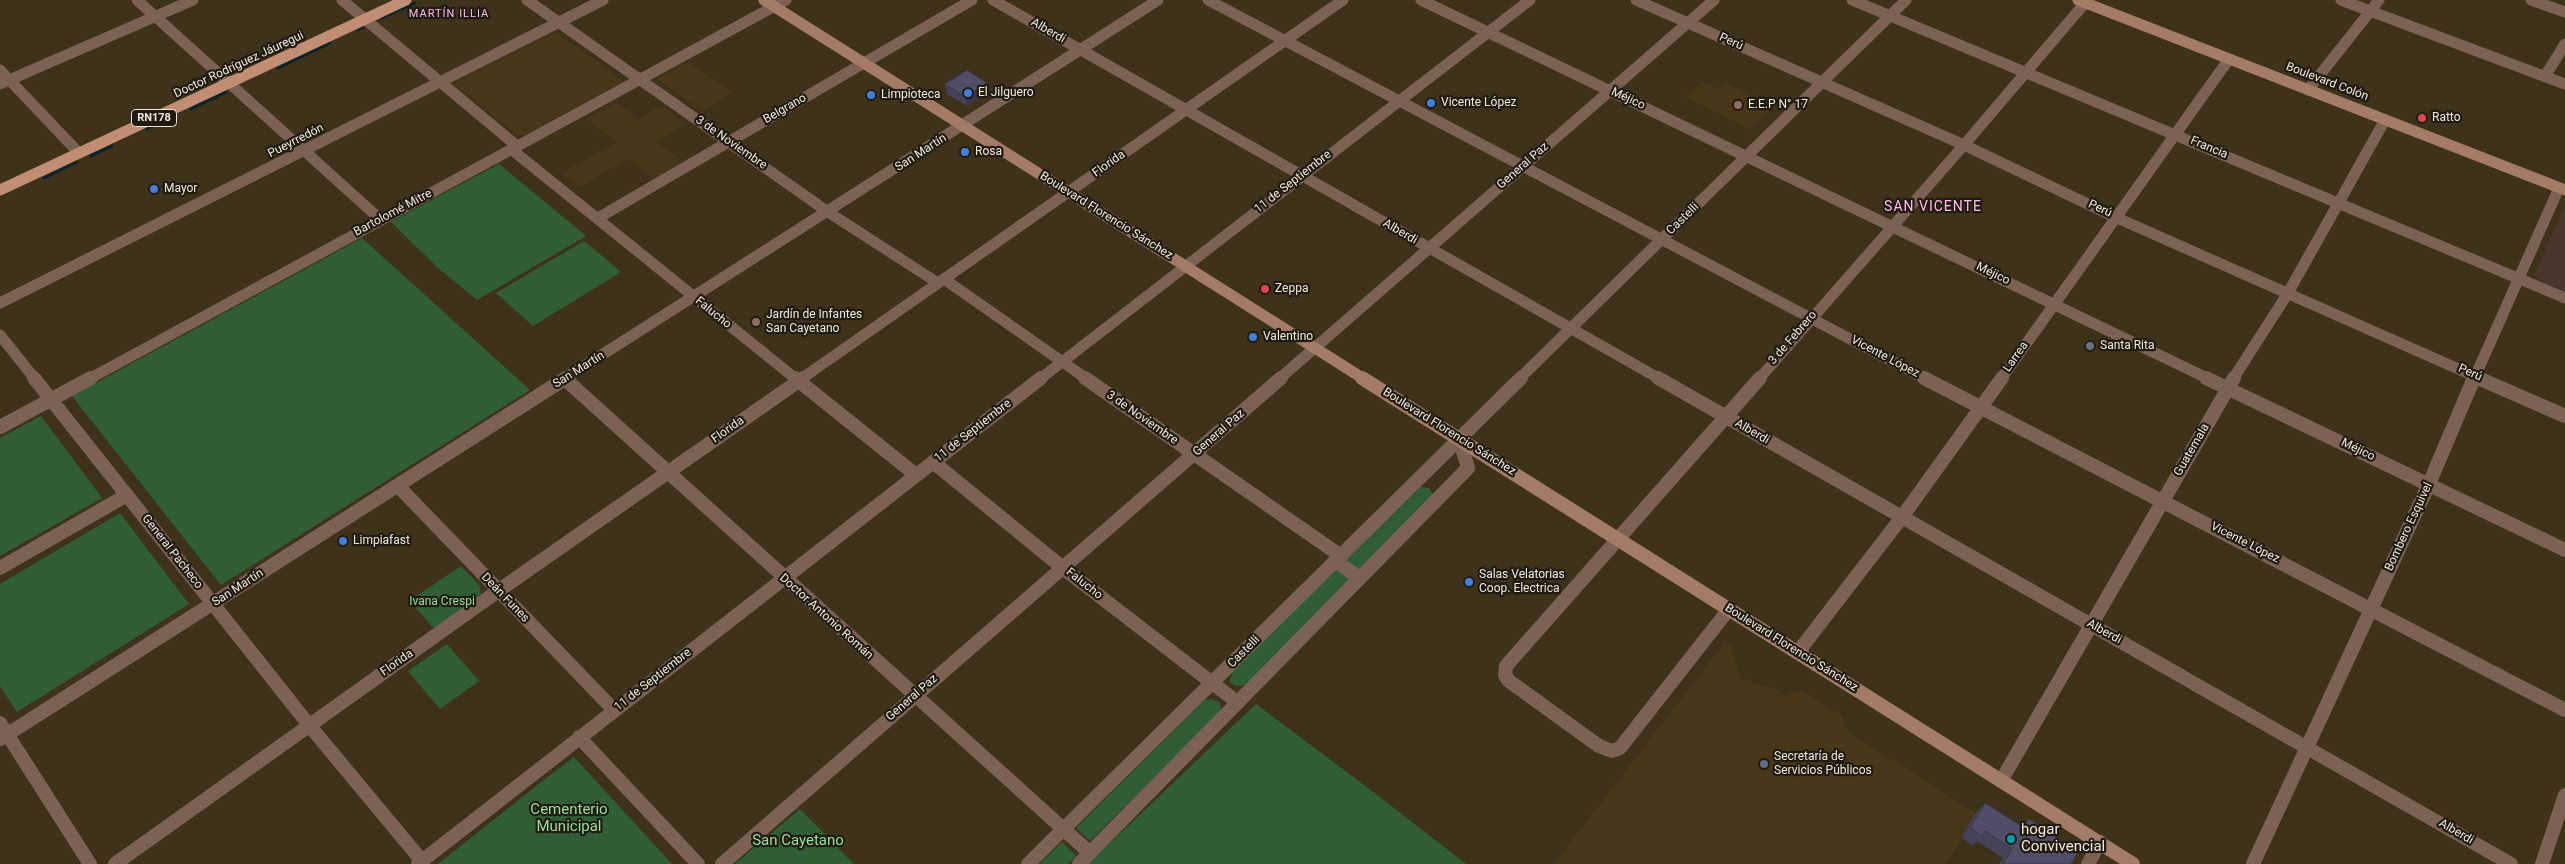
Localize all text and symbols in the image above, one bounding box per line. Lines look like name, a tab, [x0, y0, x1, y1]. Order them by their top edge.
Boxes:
district label: MARTÍN ILLIA	[407, 7, 491, 21]
street label: Alberdi	[1028, 15, 1068, 47]
street label: Doctor Rodríguez Jáuregui	[172, 29, 306, 101]
street label: Perú	[1717, 30, 1745, 54]
street label: Boulevard Colón	[2284, 60, 2370, 104]
street label: Méjico	[1609, 85, 1647, 113]
place label: El Jilguero	[978, 86, 1034, 100]
marker: El Jilguero	[962, 87, 974, 99]
place label: Limpioteca	[881, 88, 941, 102]
marker: Limpioteca	[865, 89, 877, 101]
street label: Belgrano	[761, 91, 809, 127]
place label: Vicente López	[1441, 96, 1516, 110]
marker: Vicente López	[1425, 97, 1437, 109]
place label: E.E.P N° 17	[1748, 98, 1808, 112]
marker: E.E.P N° 17	[1732, 99, 1744, 111]
road number: RN178	[132, 110, 176, 126]
place label: Ratto	[2432, 111, 2460, 125]
marker: Ratto	[2416, 112, 2428, 124]
street label: 3 de Noviembre	[693, 113, 769, 173]
street label: Pueyrredón	[266, 121, 326, 161]
street label: San Martín	[893, 131, 949, 175]
street label: Francia	[2188, 134, 2230, 162]
street label: General Paz	[1494, 140, 1552, 192]
place label: Rosa	[975, 145, 1002, 159]
marker: Rosa	[959, 146, 971, 158]
street label: Florida	[1090, 148, 1128, 180]
street label: 11 de Septiembre	[1252, 148, 1334, 216]
street label: Boulevard Florencio Sánchez	[1037, 169, 1175, 263]
place label: Mayor	[164, 182, 197, 196]
marker: Mayor	[148, 183, 160, 195]
street label: Bartolomé Mitre	[352, 186, 434, 240]
street label: Perú	[2086, 197, 2114, 221]
district label: SAN VICENTE	[1883, 199, 1983, 215]
street label: Castelli	[1664, 200, 1702, 238]
street label: Alberdi	[1380, 216, 1420, 248]
street label: Méjico	[1974, 260, 2012, 288]
place label: Zeppa	[1275, 282, 1308, 296]
marker: Zeppa	[1259, 283, 1271, 295]
street label: Falucho	[692, 294, 734, 332]
place label: Jardín de Infantes San Cayetano	[766, 308, 862, 336]
street label: 3 de Febrero	[1766, 308, 1820, 368]
marker: Jardín de Infantes San Cayetano	[750, 316, 762, 328]
place label: Valentino	[1263, 330, 1313, 344]
marker: Valentino	[1247, 331, 1259, 343]
street label: Vicente López	[1848, 333, 1922, 381]
street label: Larrea	[2000, 339, 2032, 375]
place label: Santa Rita	[2100, 339, 2154, 353]
marker: Santa Rita	[2084, 340, 2096, 352]
street label: San Martín	[551, 348, 607, 392]
street label: Perú	[2456, 361, 2484, 385]
street label: Boulevard Florencio Sánchez	[1380, 385, 1518, 479]
street label: 3 de Noviembre	[1104, 388, 1180, 448]
street label: 11 de Septiembre	[932, 397, 1014, 465]
street label: General Paz	[1190, 407, 1248, 459]
street label: Florida	[709, 414, 747, 446]
street label: Alberdi	[1732, 416, 1772, 448]
street label: Guatemala	[2171, 421, 2213, 479]
street label: Méjico	[2339, 436, 2377, 464]
street label: Bombero Esquivel	[2382, 480, 2436, 574]
street label: General Pacheco	[139, 512, 205, 592]
street label: Vicente López	[2208, 519, 2282, 567]
place label: Limpiafast	[353, 534, 410, 548]
marker: Limpiafast	[337, 535, 349, 547]
street label: Falucho	[1063, 565, 1105, 603]
street label: San Martín	[210, 566, 266, 610]
place label: Salas Velatorias Coop. Electrica	[1479, 568, 1565, 596]
street label: Deán Funes	[478, 570, 532, 626]
street label: Doctor Antonio Román	[776, 571, 876, 663]
marker: Salas Velatorias Coop. Electrica	[1463, 576, 1475, 588]
park label: Ivana Crespi	[409, 595, 475, 609]
street label: Boulevard Florencio Sánchez	[1722, 601, 1860, 695]
street label: Alberdi	[2084, 617, 2124, 647]
street label: Castelli	[1225, 633, 1263, 671]
street label: 11 de Septiembre	[612, 646, 694, 714]
street label: Florida	[378, 647, 416, 679]
street label: General Paz	[883, 672, 941, 724]
place label: Secretaría de Servicios Públicos	[1774, 750, 1872, 778]
marker: Secretaría de Servicios Públicos	[1758, 758, 1770, 770]
park label: Cementerio Municipal	[530, 801, 608, 836]
street label: Alberdi	[2436, 816, 2476, 848]
place label: hogar Convivencial	[2021, 821, 2105, 856]
park label: San Cayetano	[752, 832, 844, 850]
marker: hogar Convivencial	[2005, 833, 2017, 845]

